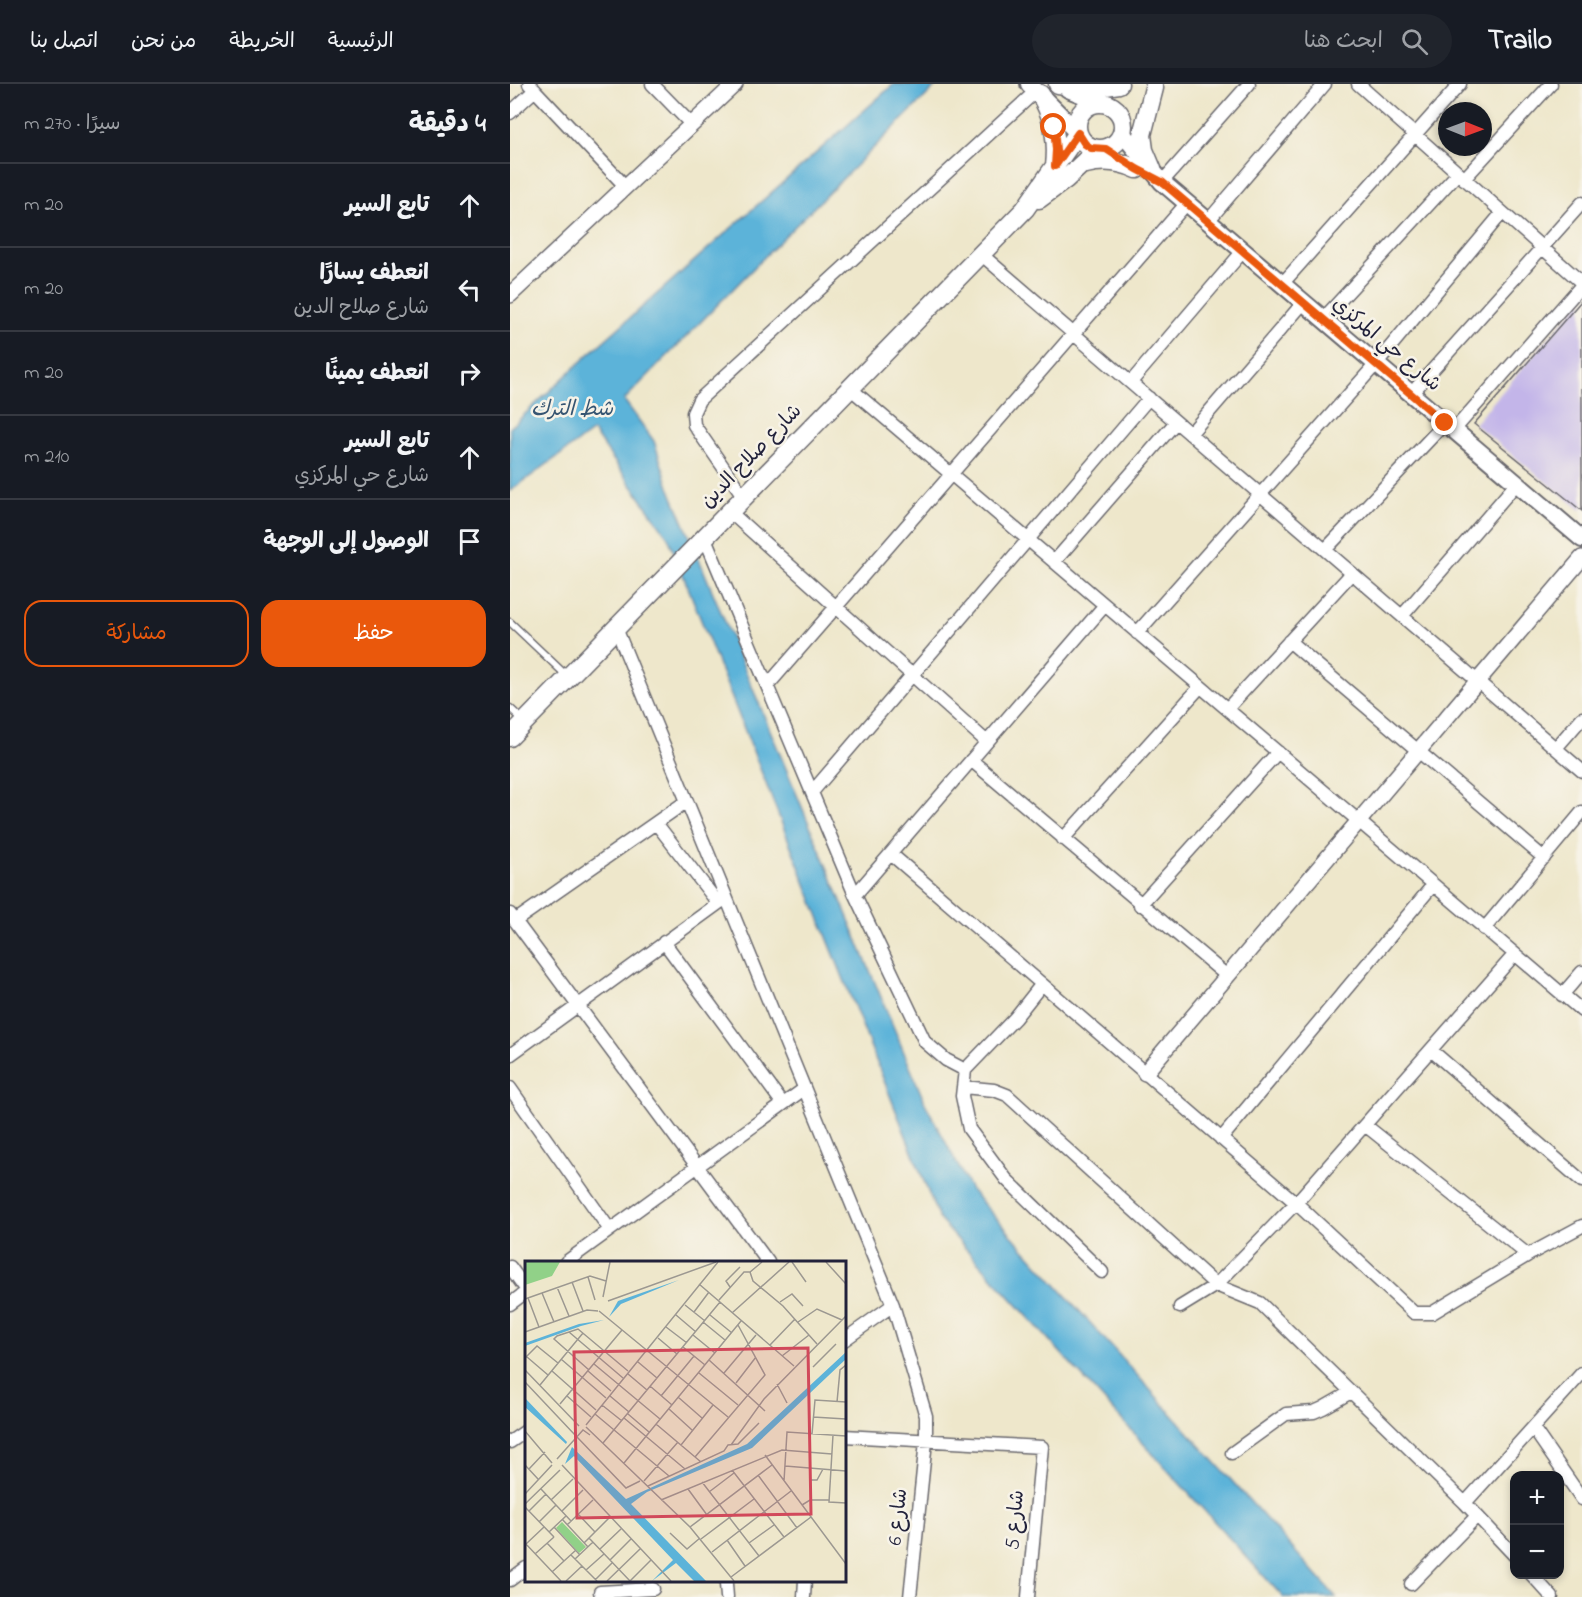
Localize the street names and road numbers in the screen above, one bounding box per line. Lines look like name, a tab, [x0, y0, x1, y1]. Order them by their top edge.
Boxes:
street label: شارع حي المركزي	[1325, 291, 1447, 400]
street label: شارع صلاح الدين	[695, 398, 809, 516]
street label: شارع 6	[882, 1487, 916, 1547]
street label: شارع 5	[999, 1489, 1033, 1551]

